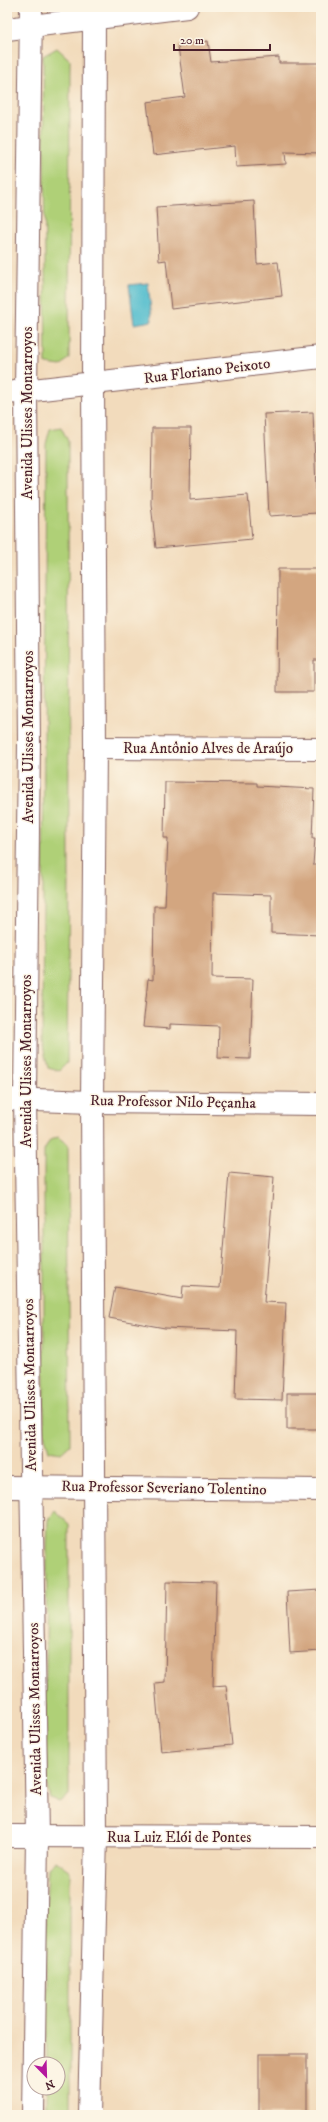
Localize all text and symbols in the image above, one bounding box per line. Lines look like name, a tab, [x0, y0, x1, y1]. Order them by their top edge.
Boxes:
scale bar	[174, 26, 270, 52]
text: 20 m	[180, 33, 204, 48]
street label: Avenida Ulisses Montarroyos	[18, 327, 37, 499]
street label: Rua Floriano Peixoto	[143, 354, 271, 388]
street label: Avenida Ulisses Montarroyos	[19, 651, 38, 823]
street label: Rua Antônio Alves de Araújo	[123, 739, 293, 758]
street label: Avenida Ulisses Montarroyos	[17, 975, 36, 1147]
street label: Rua Professor Nilo Peçanha	[90, 1091, 257, 1113]
street label: Avenida Ulisses Montarroyos	[19, 1298, 41, 1472]
street label: Rua Professor Severiano Tolentino	[61, 1477, 267, 1499]
street label: Avenida Ulisses Montarroyos	[24, 1622, 46, 1796]
street label: Rua Luiz Elói de Pontes	[107, 1828, 251, 1847]
north arrow	[26, 2056, 66, 2096]
text: N	[43, 2076, 56, 2092]

